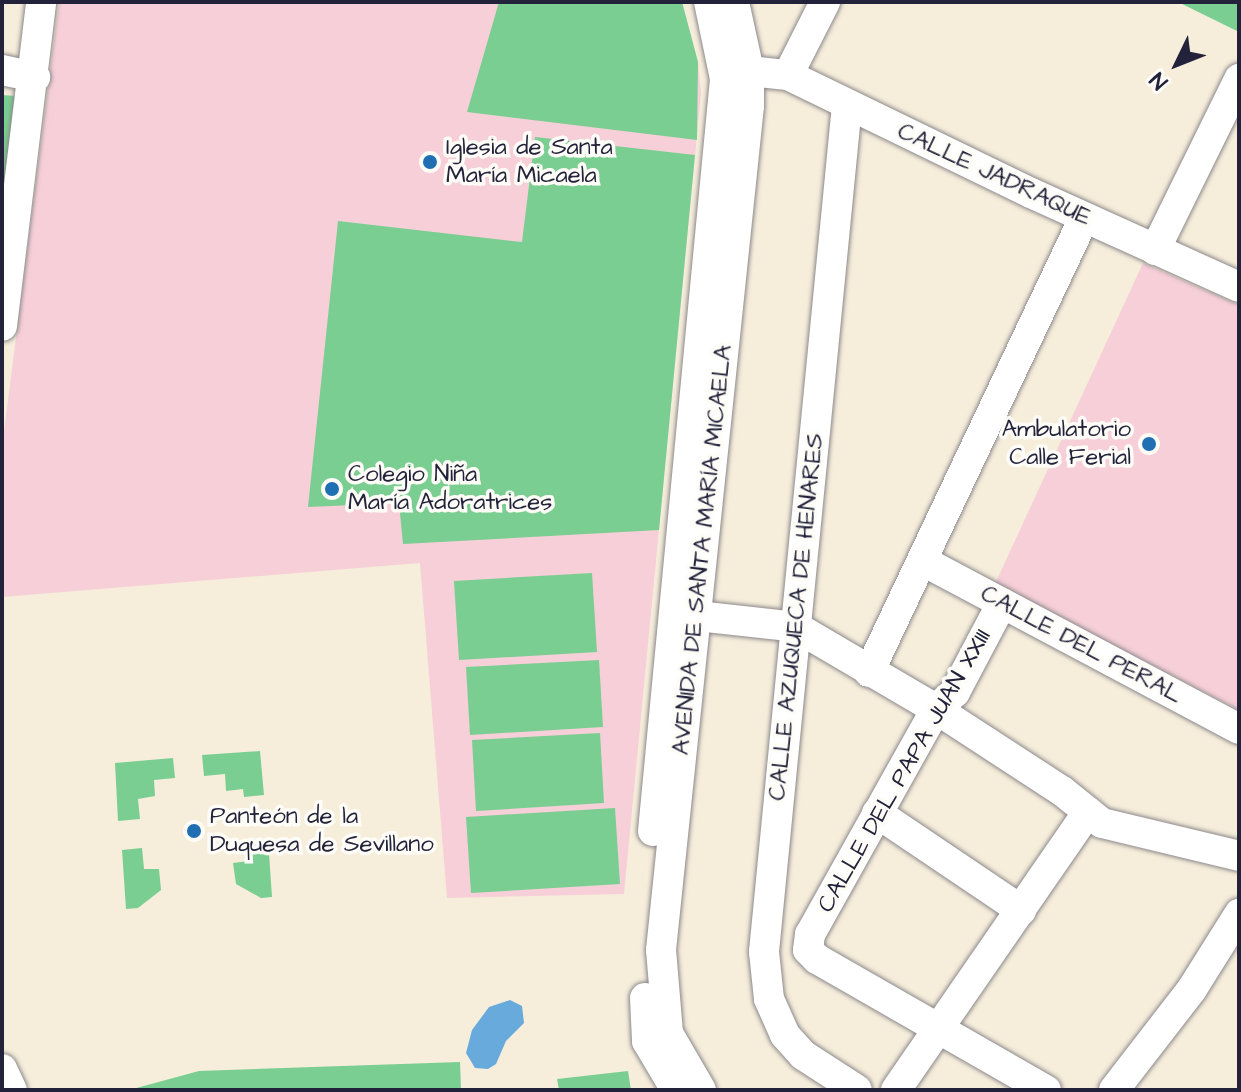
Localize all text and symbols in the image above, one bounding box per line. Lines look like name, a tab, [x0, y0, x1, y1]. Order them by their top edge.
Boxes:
north arrow	[1137, 24, 1217, 104]
text: N	[1143, 65, 1175, 96]
street label: CALLE JADRAQUE	[893, 118, 1095, 232]
place label: Iglesia de Santa María Micaela	[446, 134, 613, 190]
marker: Iglesia de Santa María Micaela	[421, 153, 439, 171]
street label: AVENIDA DE SANTA MARÍA MICAELA	[667, 344, 739, 756]
place label: Ambulatorio Calle Ferial	[1002, 416, 1131, 472]
street label: CALLE AZUQUECA DE HENARES	[763, 432, 831, 802]
marker: Ambulatorio Calle Ferial	[1138, 433, 1160, 455]
place label: Colegio Niña María Adoratrices	[348, 461, 552, 517]
marker: Colegio Niña María Adoratrices	[323, 480, 341, 498]
street label: CALLE DEL PERAL	[975, 580, 1187, 710]
street label: CALLE DEL PAPA JUAN XXIII	[812, 624, 998, 918]
place label: Panteón de la Duquesa de Sevillano	[210, 803, 434, 859]
marker: Panteón de la Duquesa de Sevillano	[185, 822, 203, 840]

